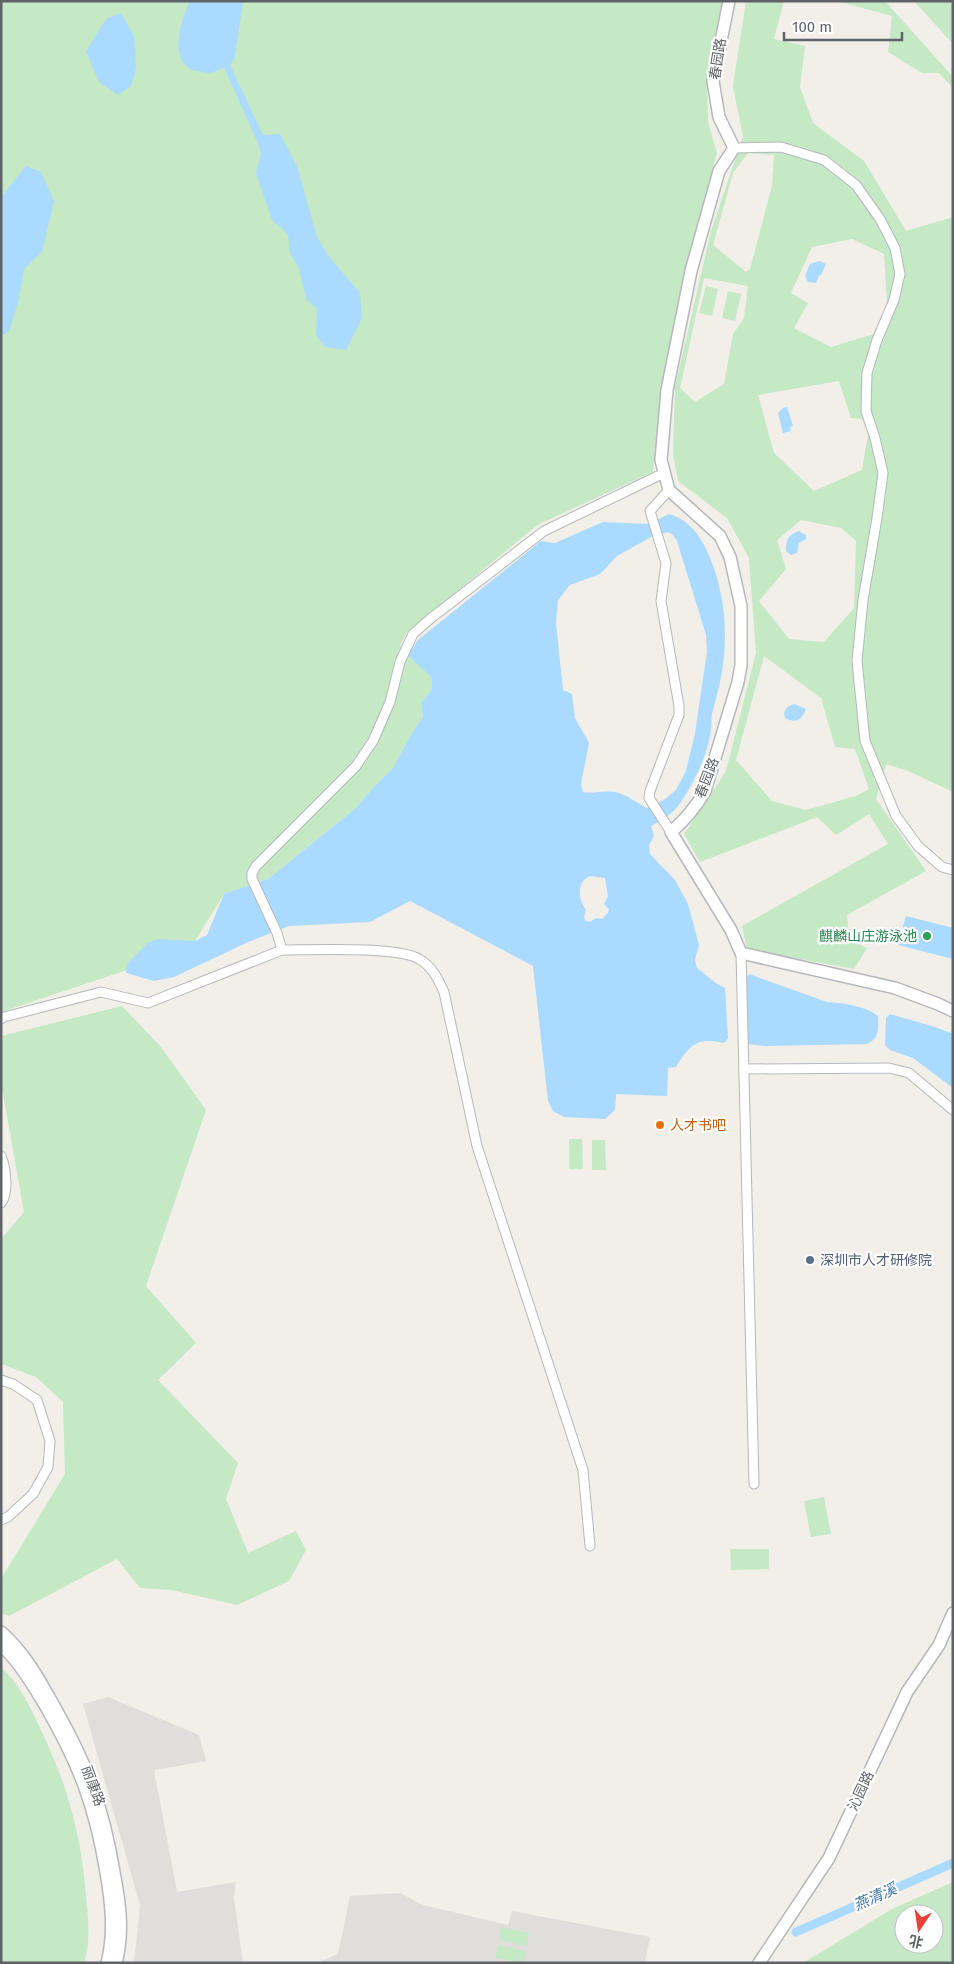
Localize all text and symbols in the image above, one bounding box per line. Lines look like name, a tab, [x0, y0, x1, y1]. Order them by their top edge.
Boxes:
scale bar	[784, 10, 902, 42]
text: 100 m	[792, 18, 832, 36]
street label: 春园路	[706, 37, 730, 81]
street label: 春园路	[692, 755, 722, 801]
place label: 麒麟山庄游泳池	[819, 928, 917, 945]
marker: 麒麟山庄游泳池	[921, 930, 933, 942]
place label: 人才书吧	[670, 1117, 726, 1134]
marker: 人才书吧	[654, 1119, 666, 1131]
place label: 深圳市人才研修院	[820, 1252, 932, 1269]
marker: 深圳市人才研修院	[804, 1254, 816, 1266]
street label: 丽康路	[78, 1763, 108, 1809]
street label: 沁园路	[844, 1768, 878, 1814]
water label: 燕清溪	[851, 1879, 901, 1914]
north arrow	[894, 1904, 944, 1954]
text: 北	[907, 1931, 925, 1951]

